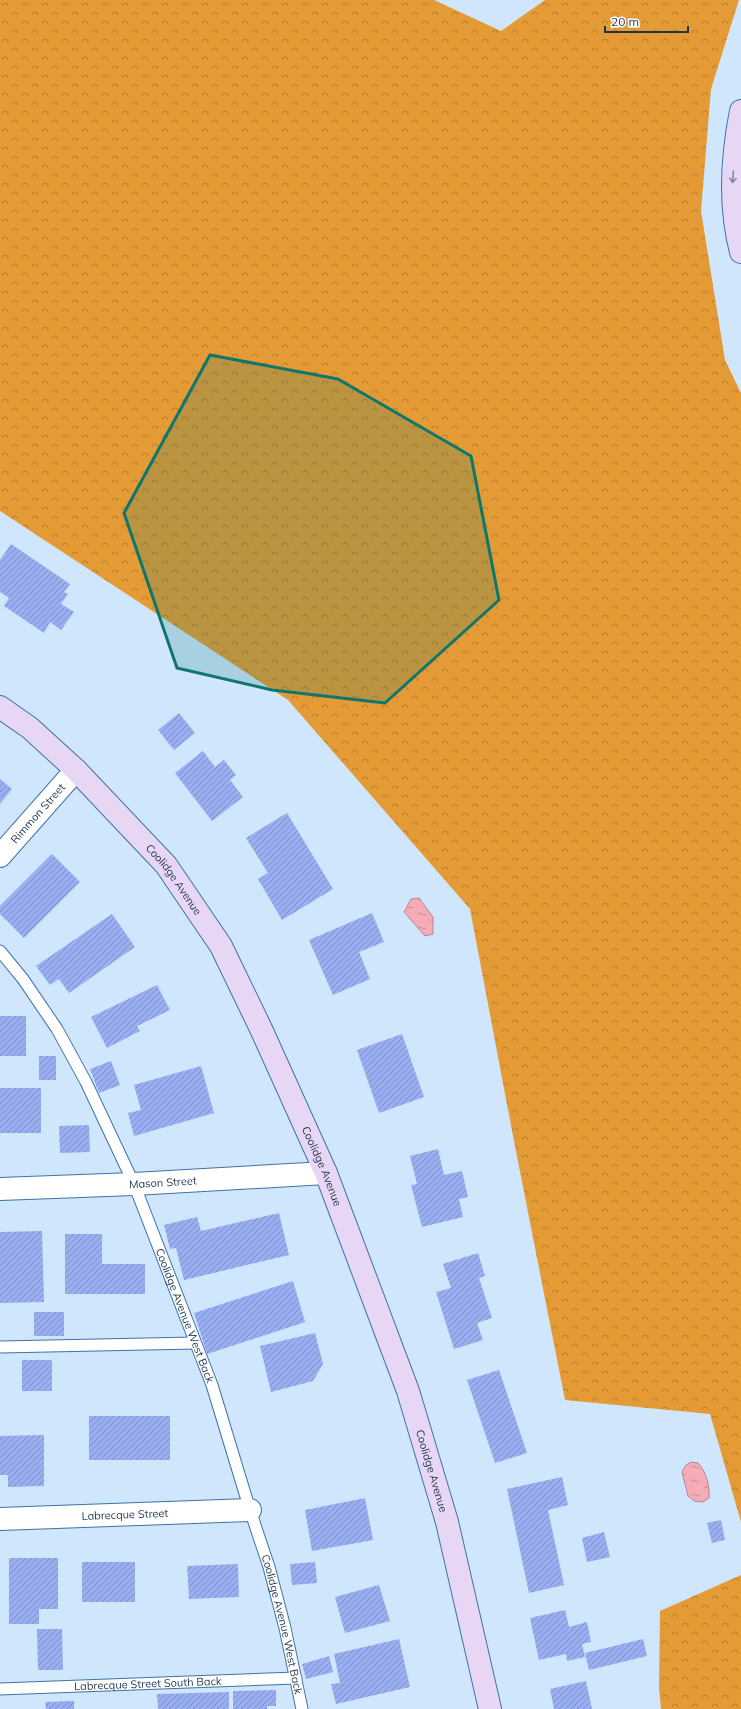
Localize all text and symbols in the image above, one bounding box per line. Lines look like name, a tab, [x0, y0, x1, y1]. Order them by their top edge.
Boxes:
scale bar	[605, 8, 688, 34]
text: 20 m	[611, 14, 639, 29]
one-way arrow	[730, 170, 737, 183]
street label: Rimmon Street	[7, 780, 68, 846]
street label: Coolidge Avenue	[143, 841, 205, 918]
street label: Coolidge Avenue	[299, 1124, 345, 1208]
street label: Mason Street	[129, 1173, 197, 1191]
street label: Coolidge Avenue West Back	[153, 1246, 218, 1385]
street label: Coolidge Avenue	[413, 1428, 451, 1514]
street label: Labrecque Street	[81, 1506, 169, 1523]
street label: Coolidge Avenue West Back	[258, 1553, 306, 1696]
street label: Labrecque Street South Back	[74, 1674, 222, 1693]

